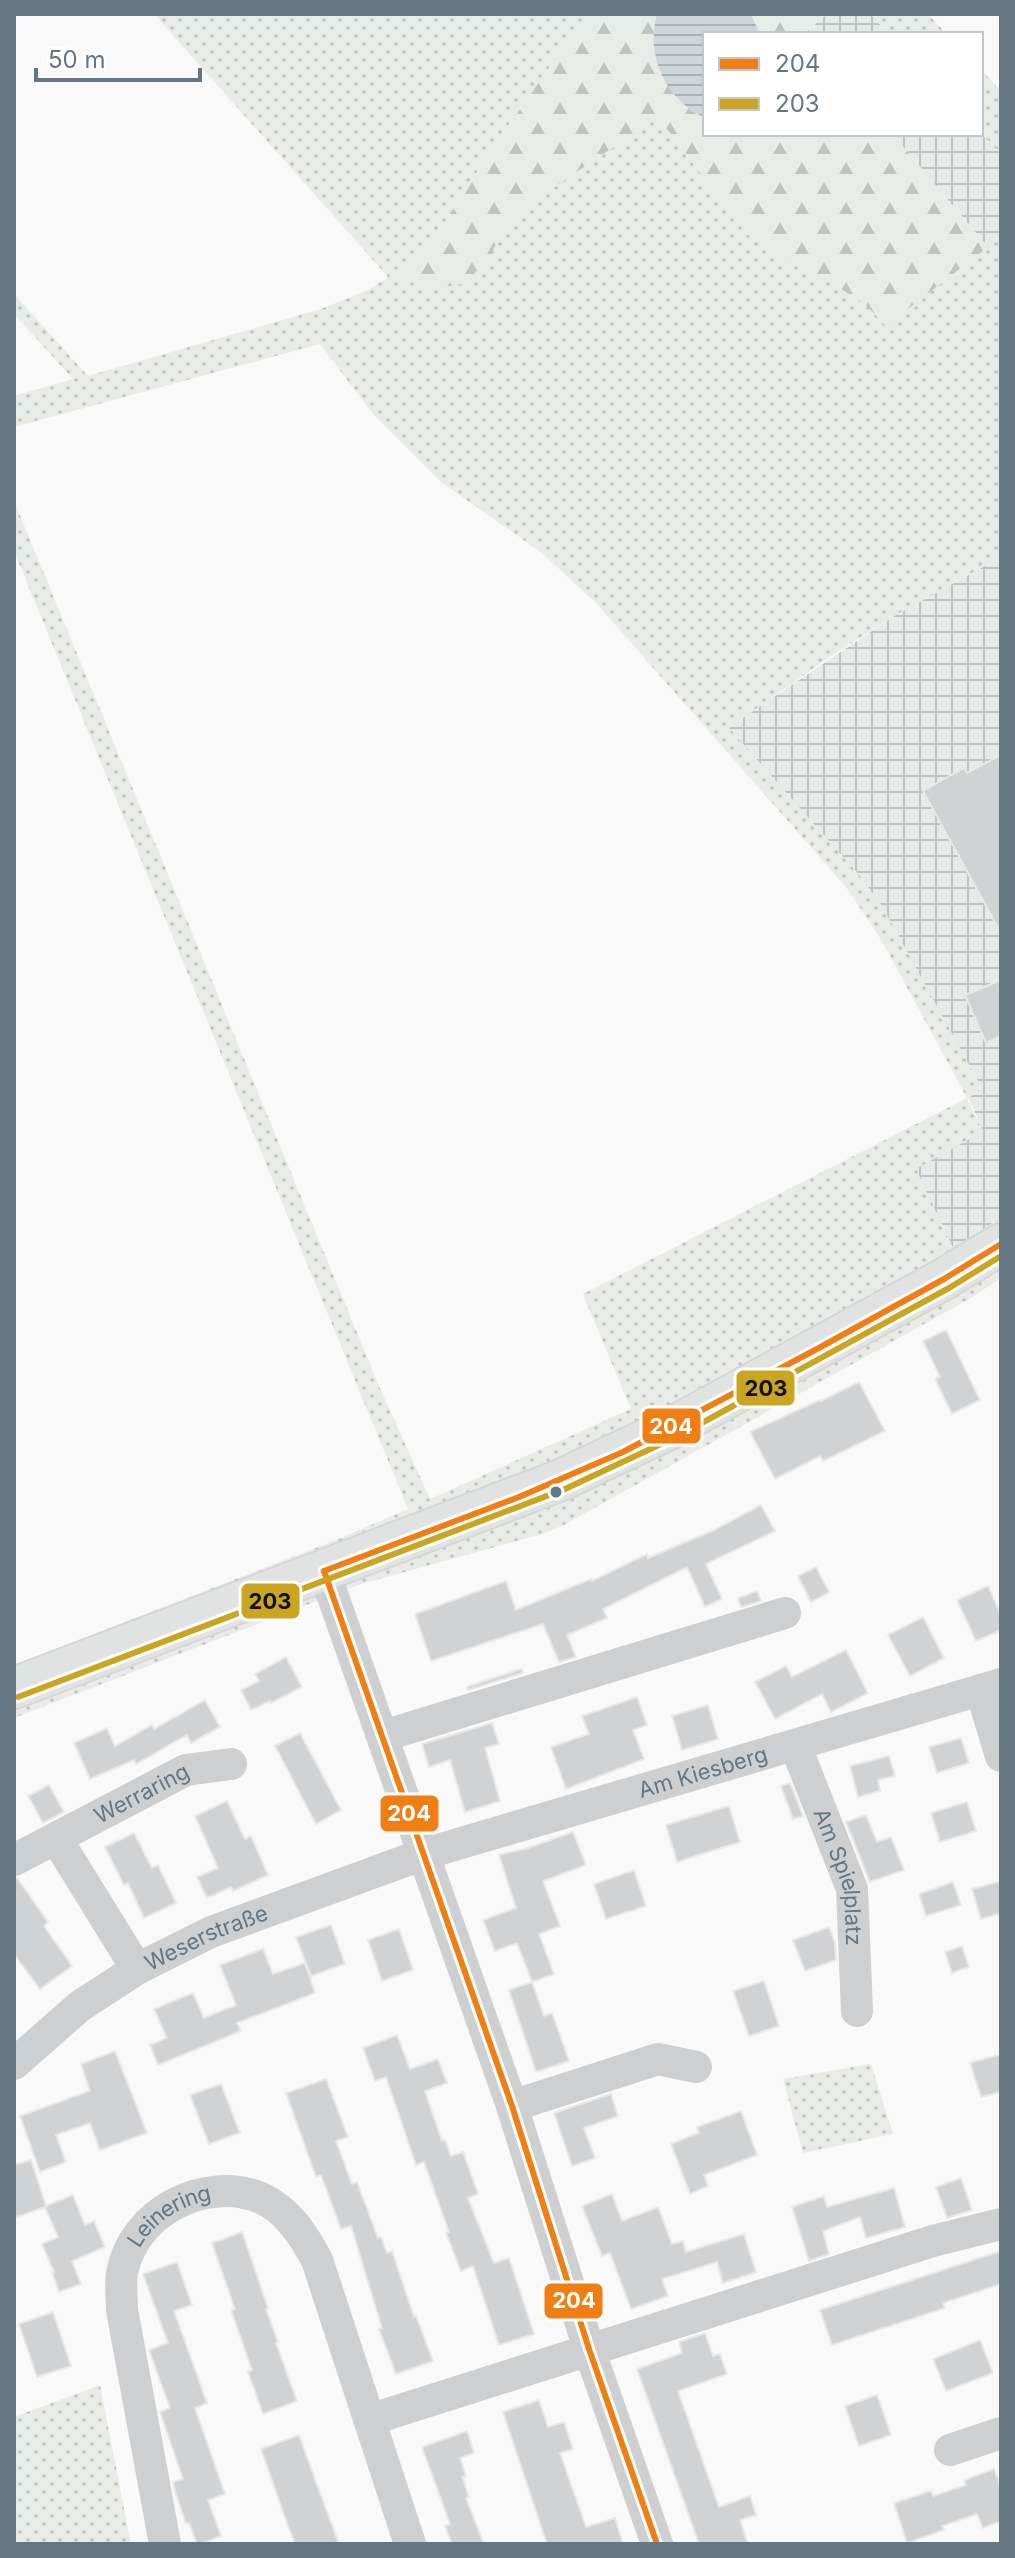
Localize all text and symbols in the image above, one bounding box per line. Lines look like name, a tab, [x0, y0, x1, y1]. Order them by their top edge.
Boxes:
scale bar	[36, 32, 200, 82]
legend	[703, 32, 983, 136]
text: 50 m	[48, 45, 106, 74]
text: 204	[775, 49, 820, 78]
text: 203	[775, 89, 820, 118]
line badge: 203	[735, 1369, 796, 1407]
text: 203	[745, 1375, 787, 1401]
line badge: 204	[641, 1407, 702, 1445]
text: 204	[649, 1413, 693, 1439]
unlabelled marker	[548, 1484, 564, 1500]
line badge: 203	[240, 1582, 301, 1620]
text: 203	[249, 1588, 291, 1614]
street label: Am Kiesberg	[635, 1741, 770, 1803]
street label: Werraring	[90, 1758, 193, 1829]
line badge: 204	[379, 1794, 440, 1833]
text: 204	[387, 1800, 431, 1826]
street label: Am Spielplatz	[808, 1804, 867, 1946]
street label: Weserstraße	[140, 1899, 271, 1976]
street label: Leinering	[121, 2179, 213, 2251]
line badge: 204	[543, 2282, 604, 2320]
text: 204	[552, 2287, 596, 2313]

